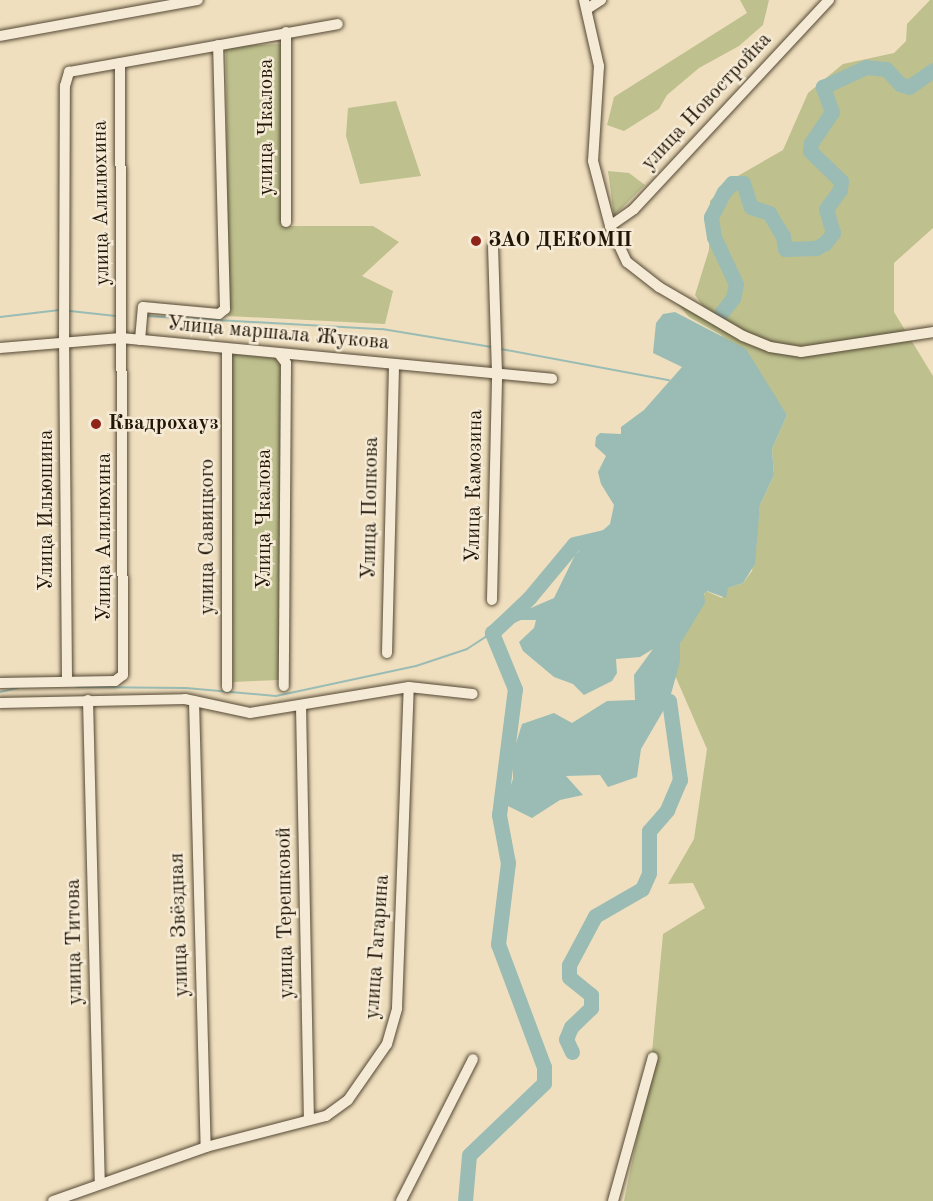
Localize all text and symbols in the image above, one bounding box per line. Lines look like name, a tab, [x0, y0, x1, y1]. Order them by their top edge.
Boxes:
street label: улица Новостройка	[637, 28, 777, 176]
street label: улица Чкалова	[254, 58, 280, 196]
street label: улица Алилюхина	[88, 120, 116, 286]
place label: ЗАО ДЕКОМП	[488, 228, 632, 254]
marker: ЗАО ДЕКОМП	[469, 234, 483, 248]
street label: Улица маршала Жукова	[166, 312, 390, 356]
street label: Улица Камозина	[461, 409, 489, 563]
place label: Квадрохауз	[108, 411, 219, 437]
marker: Квадрохауз	[89, 417, 103, 431]
street label: Улица Ильюшина	[34, 429, 60, 591]
street label: Улица Попкова	[357, 436, 385, 580]
street label: Улица Чкалова	[252, 449, 278, 589]
street label: Улица Алилюхина	[92, 453, 118, 621]
street label: улица Савицкого	[195, 459, 221, 615]
street label: улица Терешковой	[272, 827, 300, 999]
street label: улица Звёздная	[165, 852, 195, 998]
street label: улица Гагарина	[360, 874, 396, 1020]
street label: улица Титова	[61, 878, 89, 1006]

